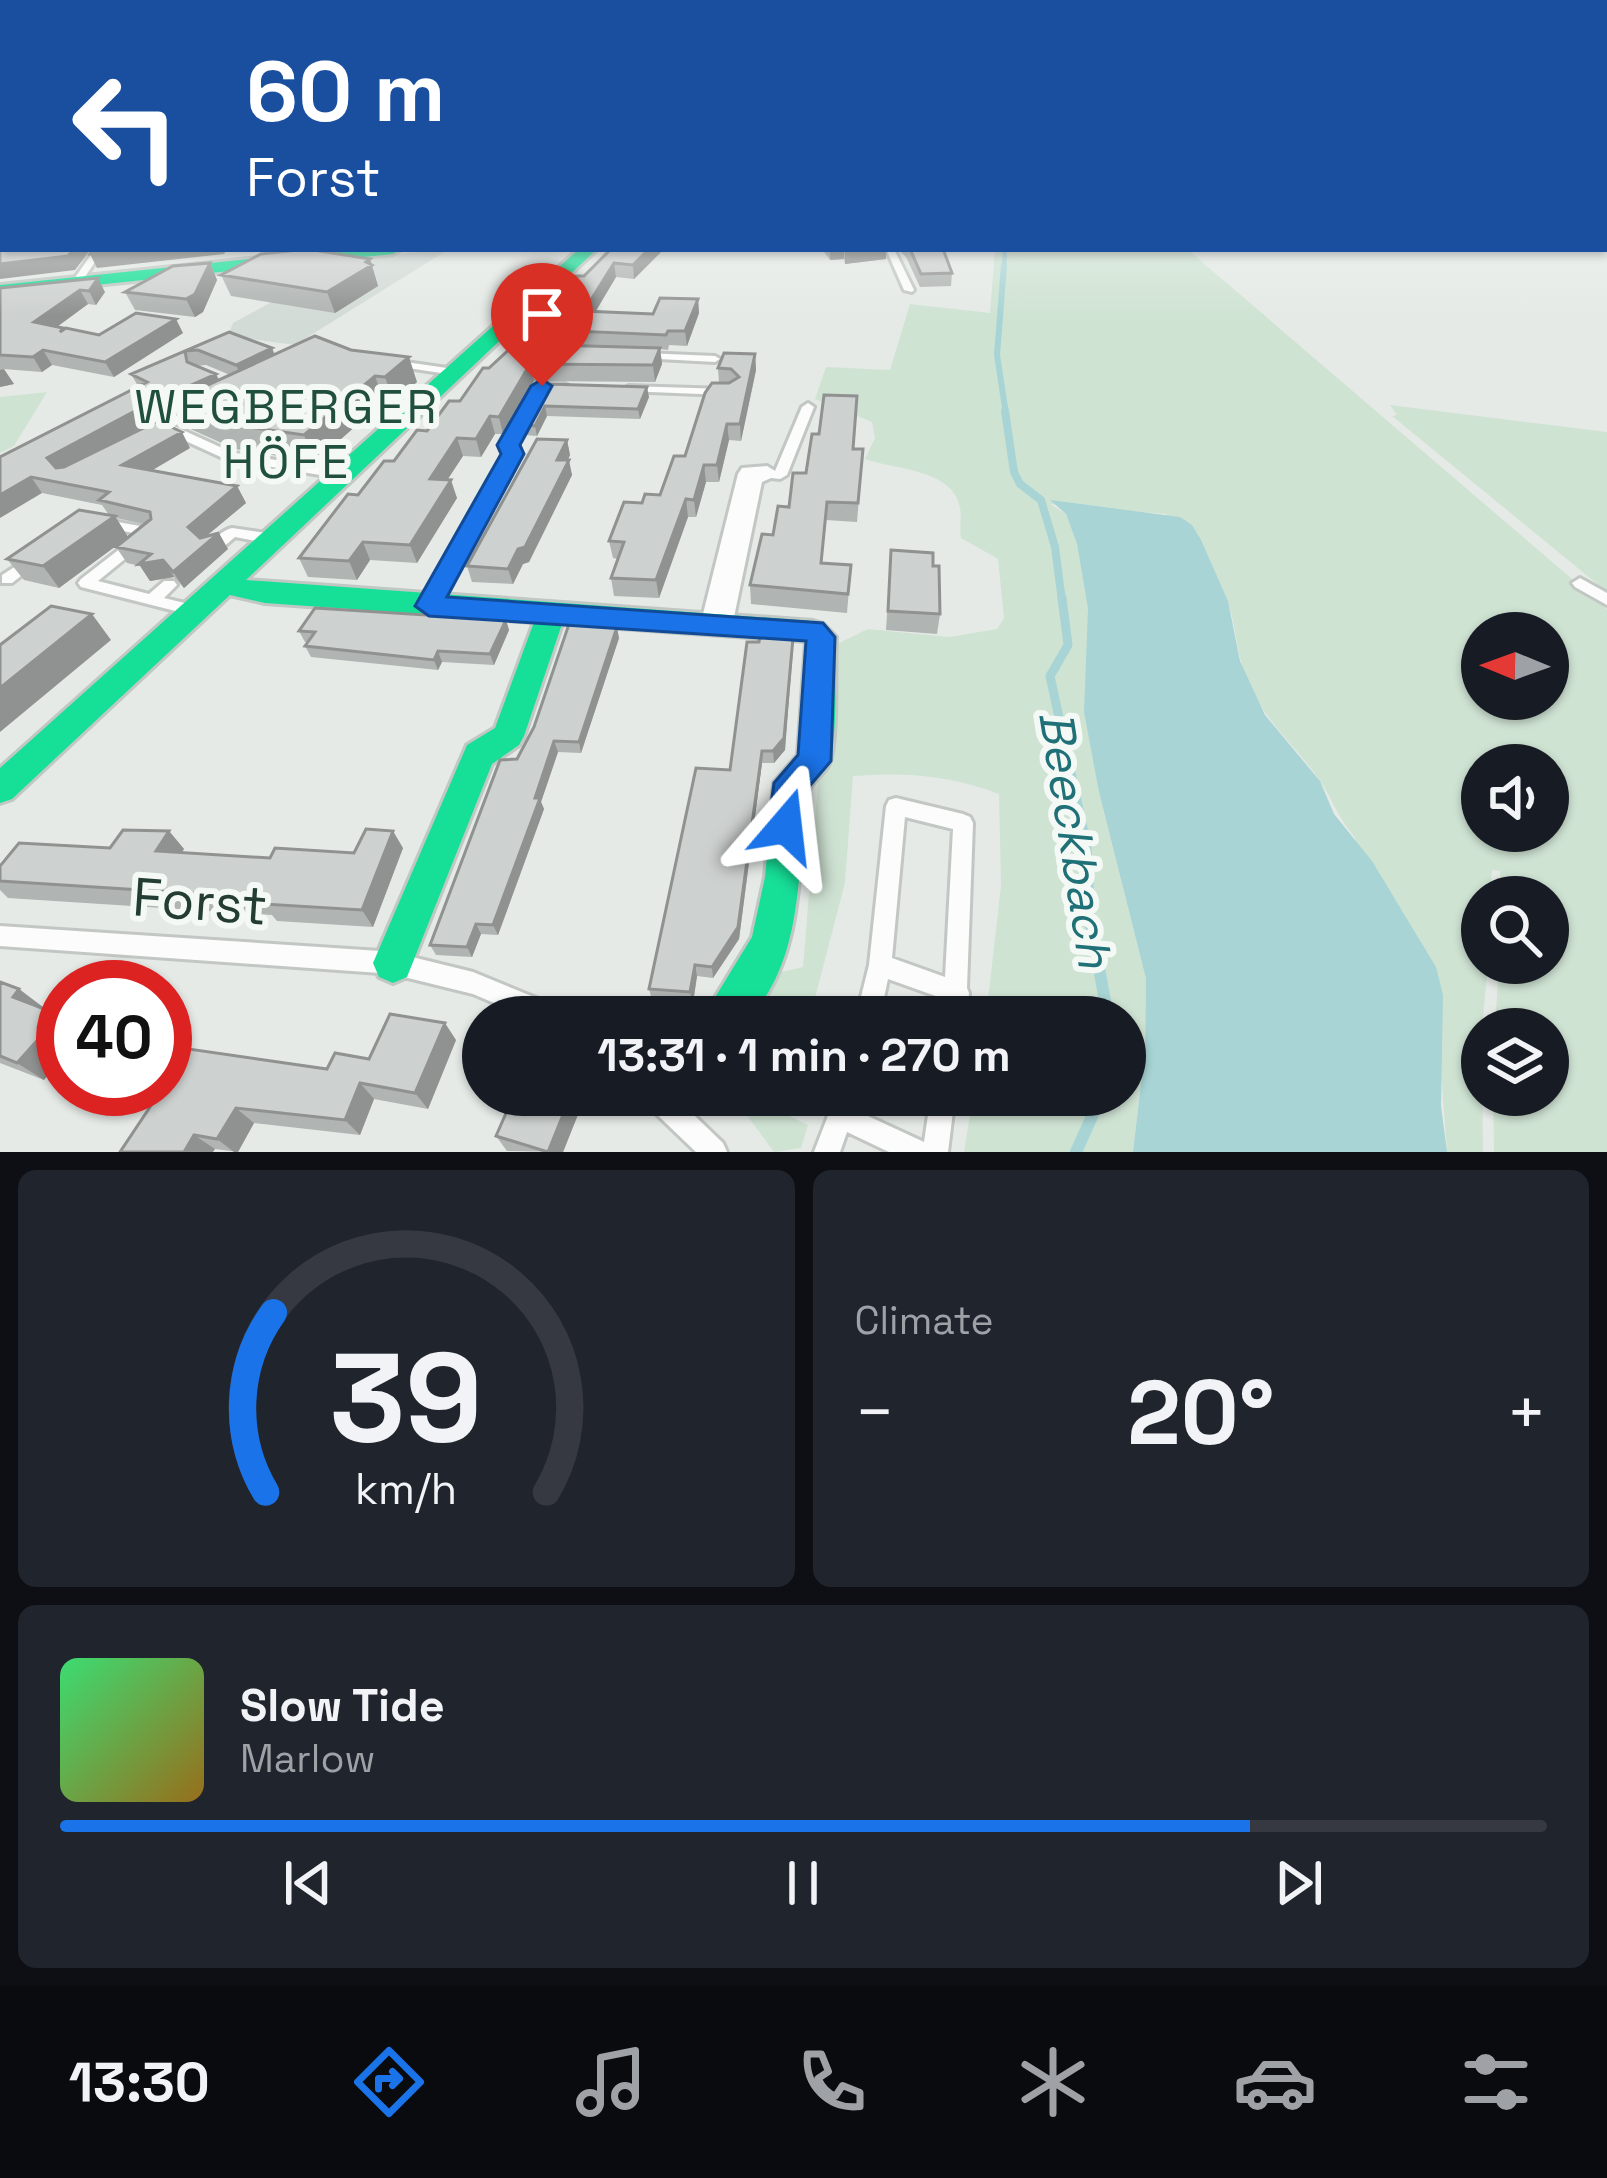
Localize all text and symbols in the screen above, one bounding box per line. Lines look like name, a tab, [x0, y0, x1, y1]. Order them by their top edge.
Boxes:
text: 60 m	[246, 38, 445, 146]
icon: left	[48, 48, 204, 204]
text: Forst	[246, 143, 381, 212]
pin	[491, 263, 593, 386]
icon: arrive	[509, 281, 575, 347]
district label: WEGBERGER HÖFE	[134, 376, 440, 492]
north arrow	[1461, 612, 1569, 720]
map controls	[1461, 612, 1569, 1116]
water label: Beeckbach	[1025, 706, 1126, 973]
button: sound	[1461, 744, 1569, 852]
position arrow	[723, 763, 849, 889]
street label: Forst	[130, 862, 270, 941]
button: search	[1461, 876, 1569, 984]
speed limit sign: 40	[36, 960, 192, 1116]
button: layers	[1461, 1008, 1569, 1116]
text: 13:31 · 1 min · 270 m	[597, 1027, 1011, 1084]
text: Climate	[855, 1296, 994, 1345]
text: 39	[330, 1318, 483, 1477]
text: 20°	[1127, 1355, 1274, 1470]
text: −	[855, 1370, 895, 1454]
text: +	[1506, 1370, 1547, 1454]
text: km/h	[355, 1461, 457, 1516]
text: Slow Tide	[240, 1677, 445, 1734]
text: Marlow	[240, 1734, 375, 1783]
icon: previous	[275, 1850, 341, 1916]
icon: pause	[770, 1850, 836, 1916]
icon: next	[1266, 1850, 1332, 1916]
icon: directions	[347, 2040, 431, 2124]
icon: music	[569, 2040, 653, 2124]
icon: phone	[790, 2040, 874, 2124]
icon: climate	[1011, 2040, 1095, 2124]
icon: car	[1233, 2040, 1317, 2124]
icon: filters	[1454, 2040, 1538, 2124]
text: 13:30	[69, 2048, 210, 2117]

